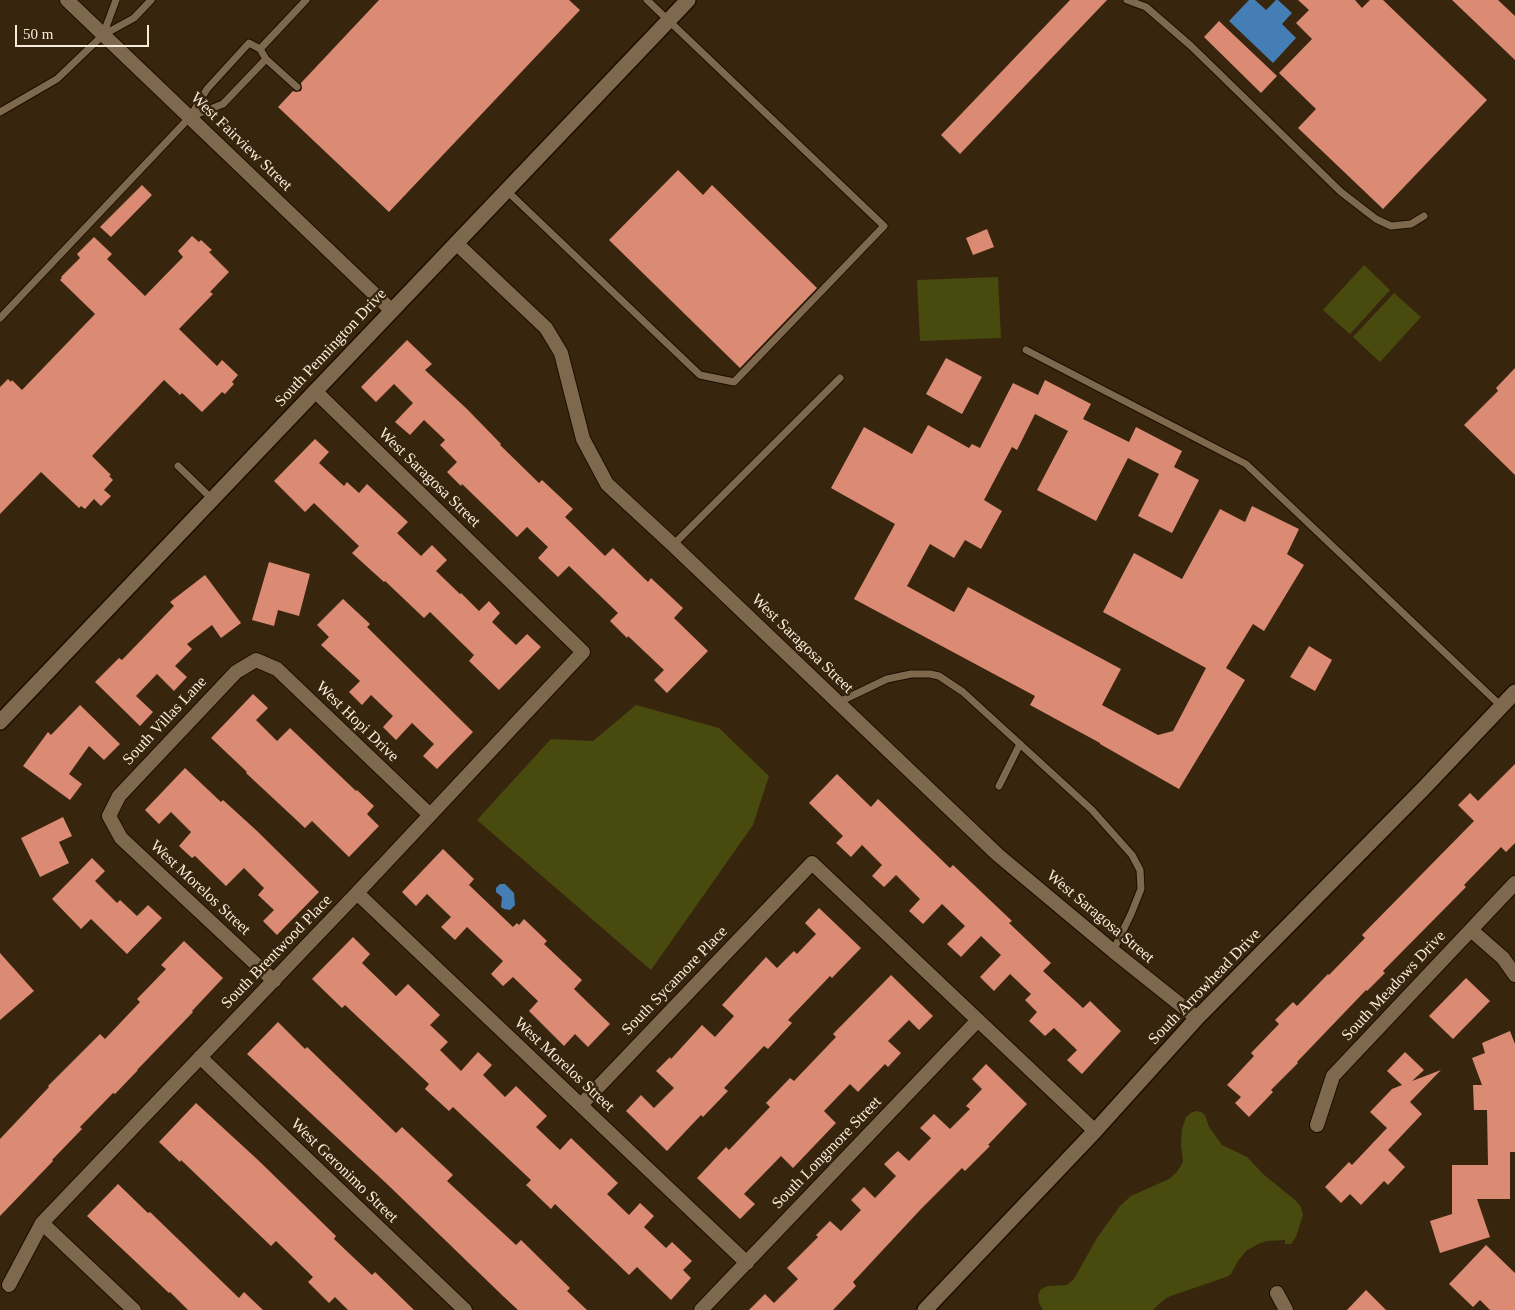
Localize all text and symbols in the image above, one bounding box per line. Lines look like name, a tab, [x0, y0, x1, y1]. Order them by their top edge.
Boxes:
scale bar	[18, 15, 151, 47]
text: 50 m	[23, 26, 53, 42]
street label: West Fairview Street	[186, 89, 296, 195]
street label: South Pennington Drive	[271, 285, 391, 411]
street label: West Saragosa Street	[374, 424, 484, 532]
street label: West Saragosa Street	[747, 590, 857, 698]
street label: South Villas Lane	[119, 673, 211, 769]
street label: West Hopi Drive	[311, 678, 403, 766]
street label: West Morelos Street	[146, 837, 254, 939]
street label: West Saragosa Street	[1042, 866, 1158, 968]
street label: South Brentwood Place	[218, 891, 336, 1013]
street label: South Sycamore Place	[618, 923, 732, 1039]
street label: South Arrowhead Drive	[1145, 925, 1265, 1049]
street label: South Meadows Drive	[1338, 927, 1450, 1045]
street label: West Morelos Street	[510, 1014, 618, 1116]
street label: South Longmore Street	[768, 1093, 886, 1213]
street label: West Geronimo Street	[286, 1115, 402, 1227]

